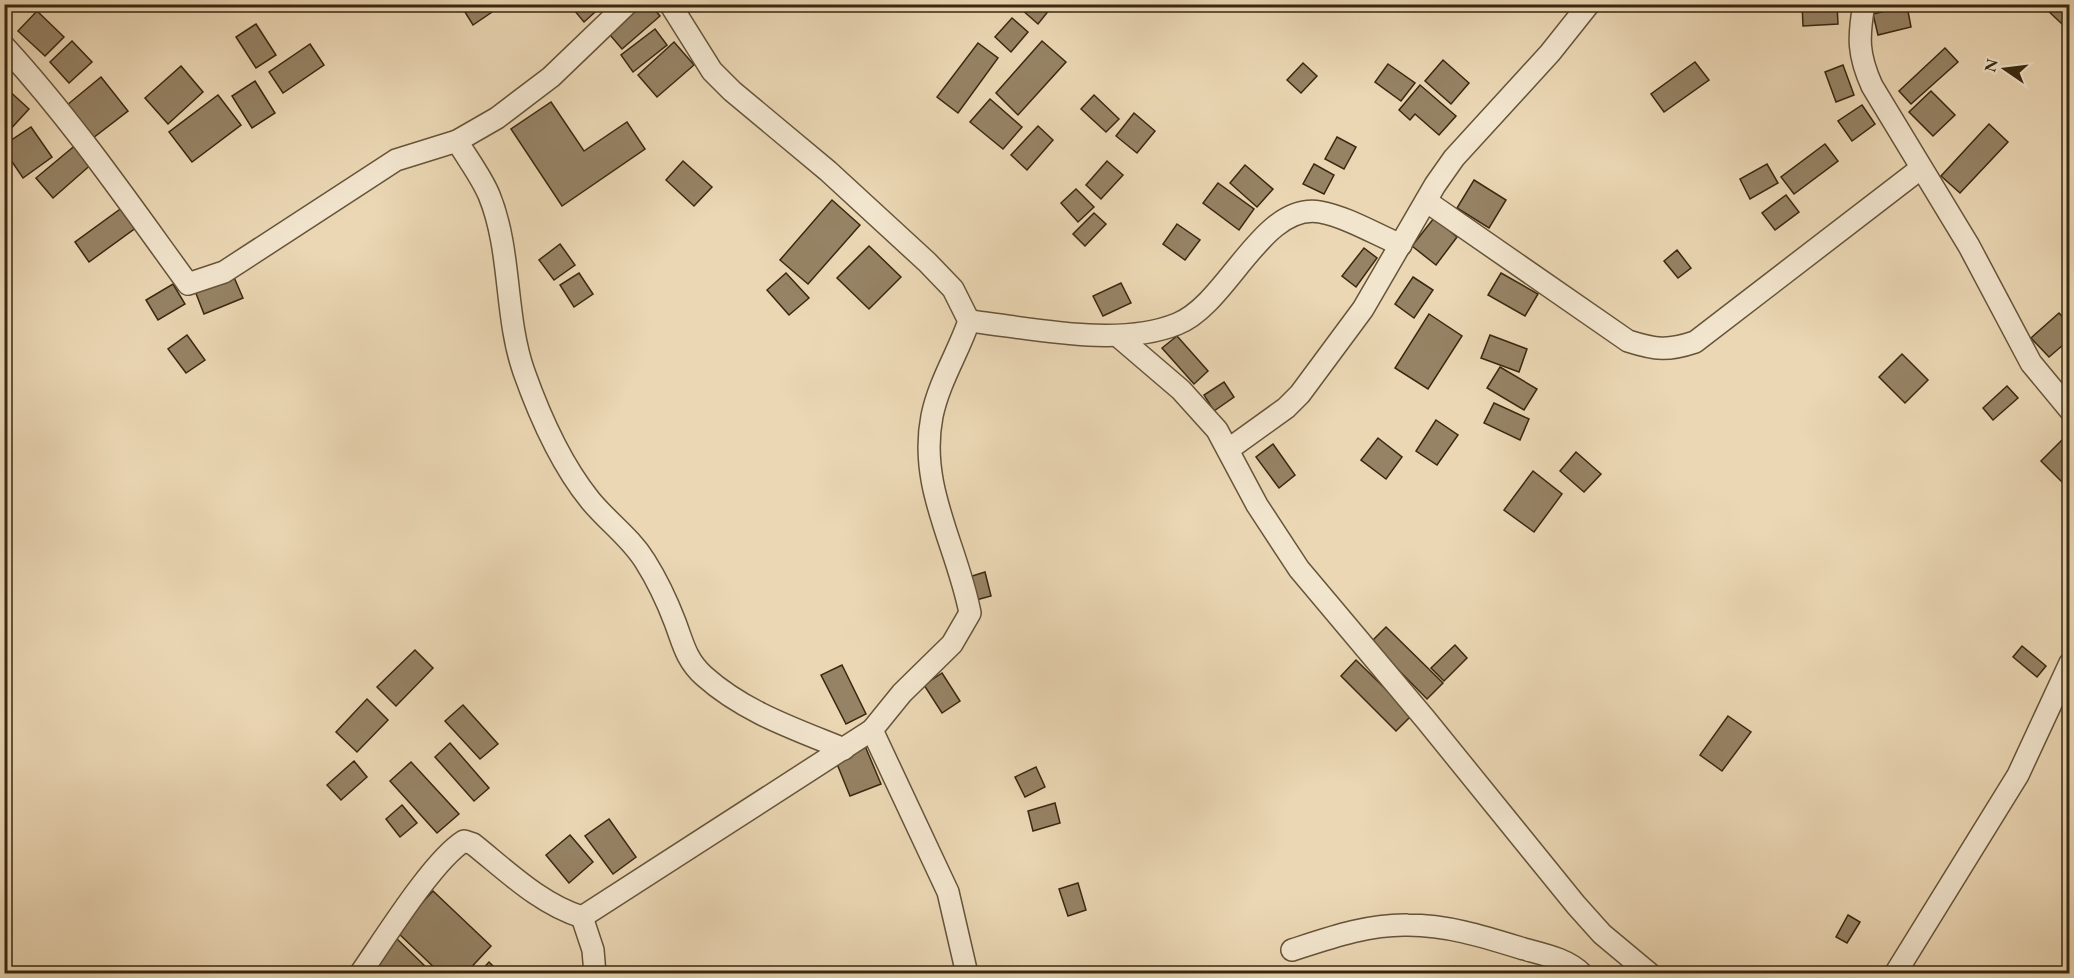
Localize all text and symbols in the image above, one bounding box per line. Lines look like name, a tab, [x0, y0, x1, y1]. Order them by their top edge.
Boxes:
north arrow	[1975, 39, 2035, 99]
text: N	[1979, 57, 2003, 74]

